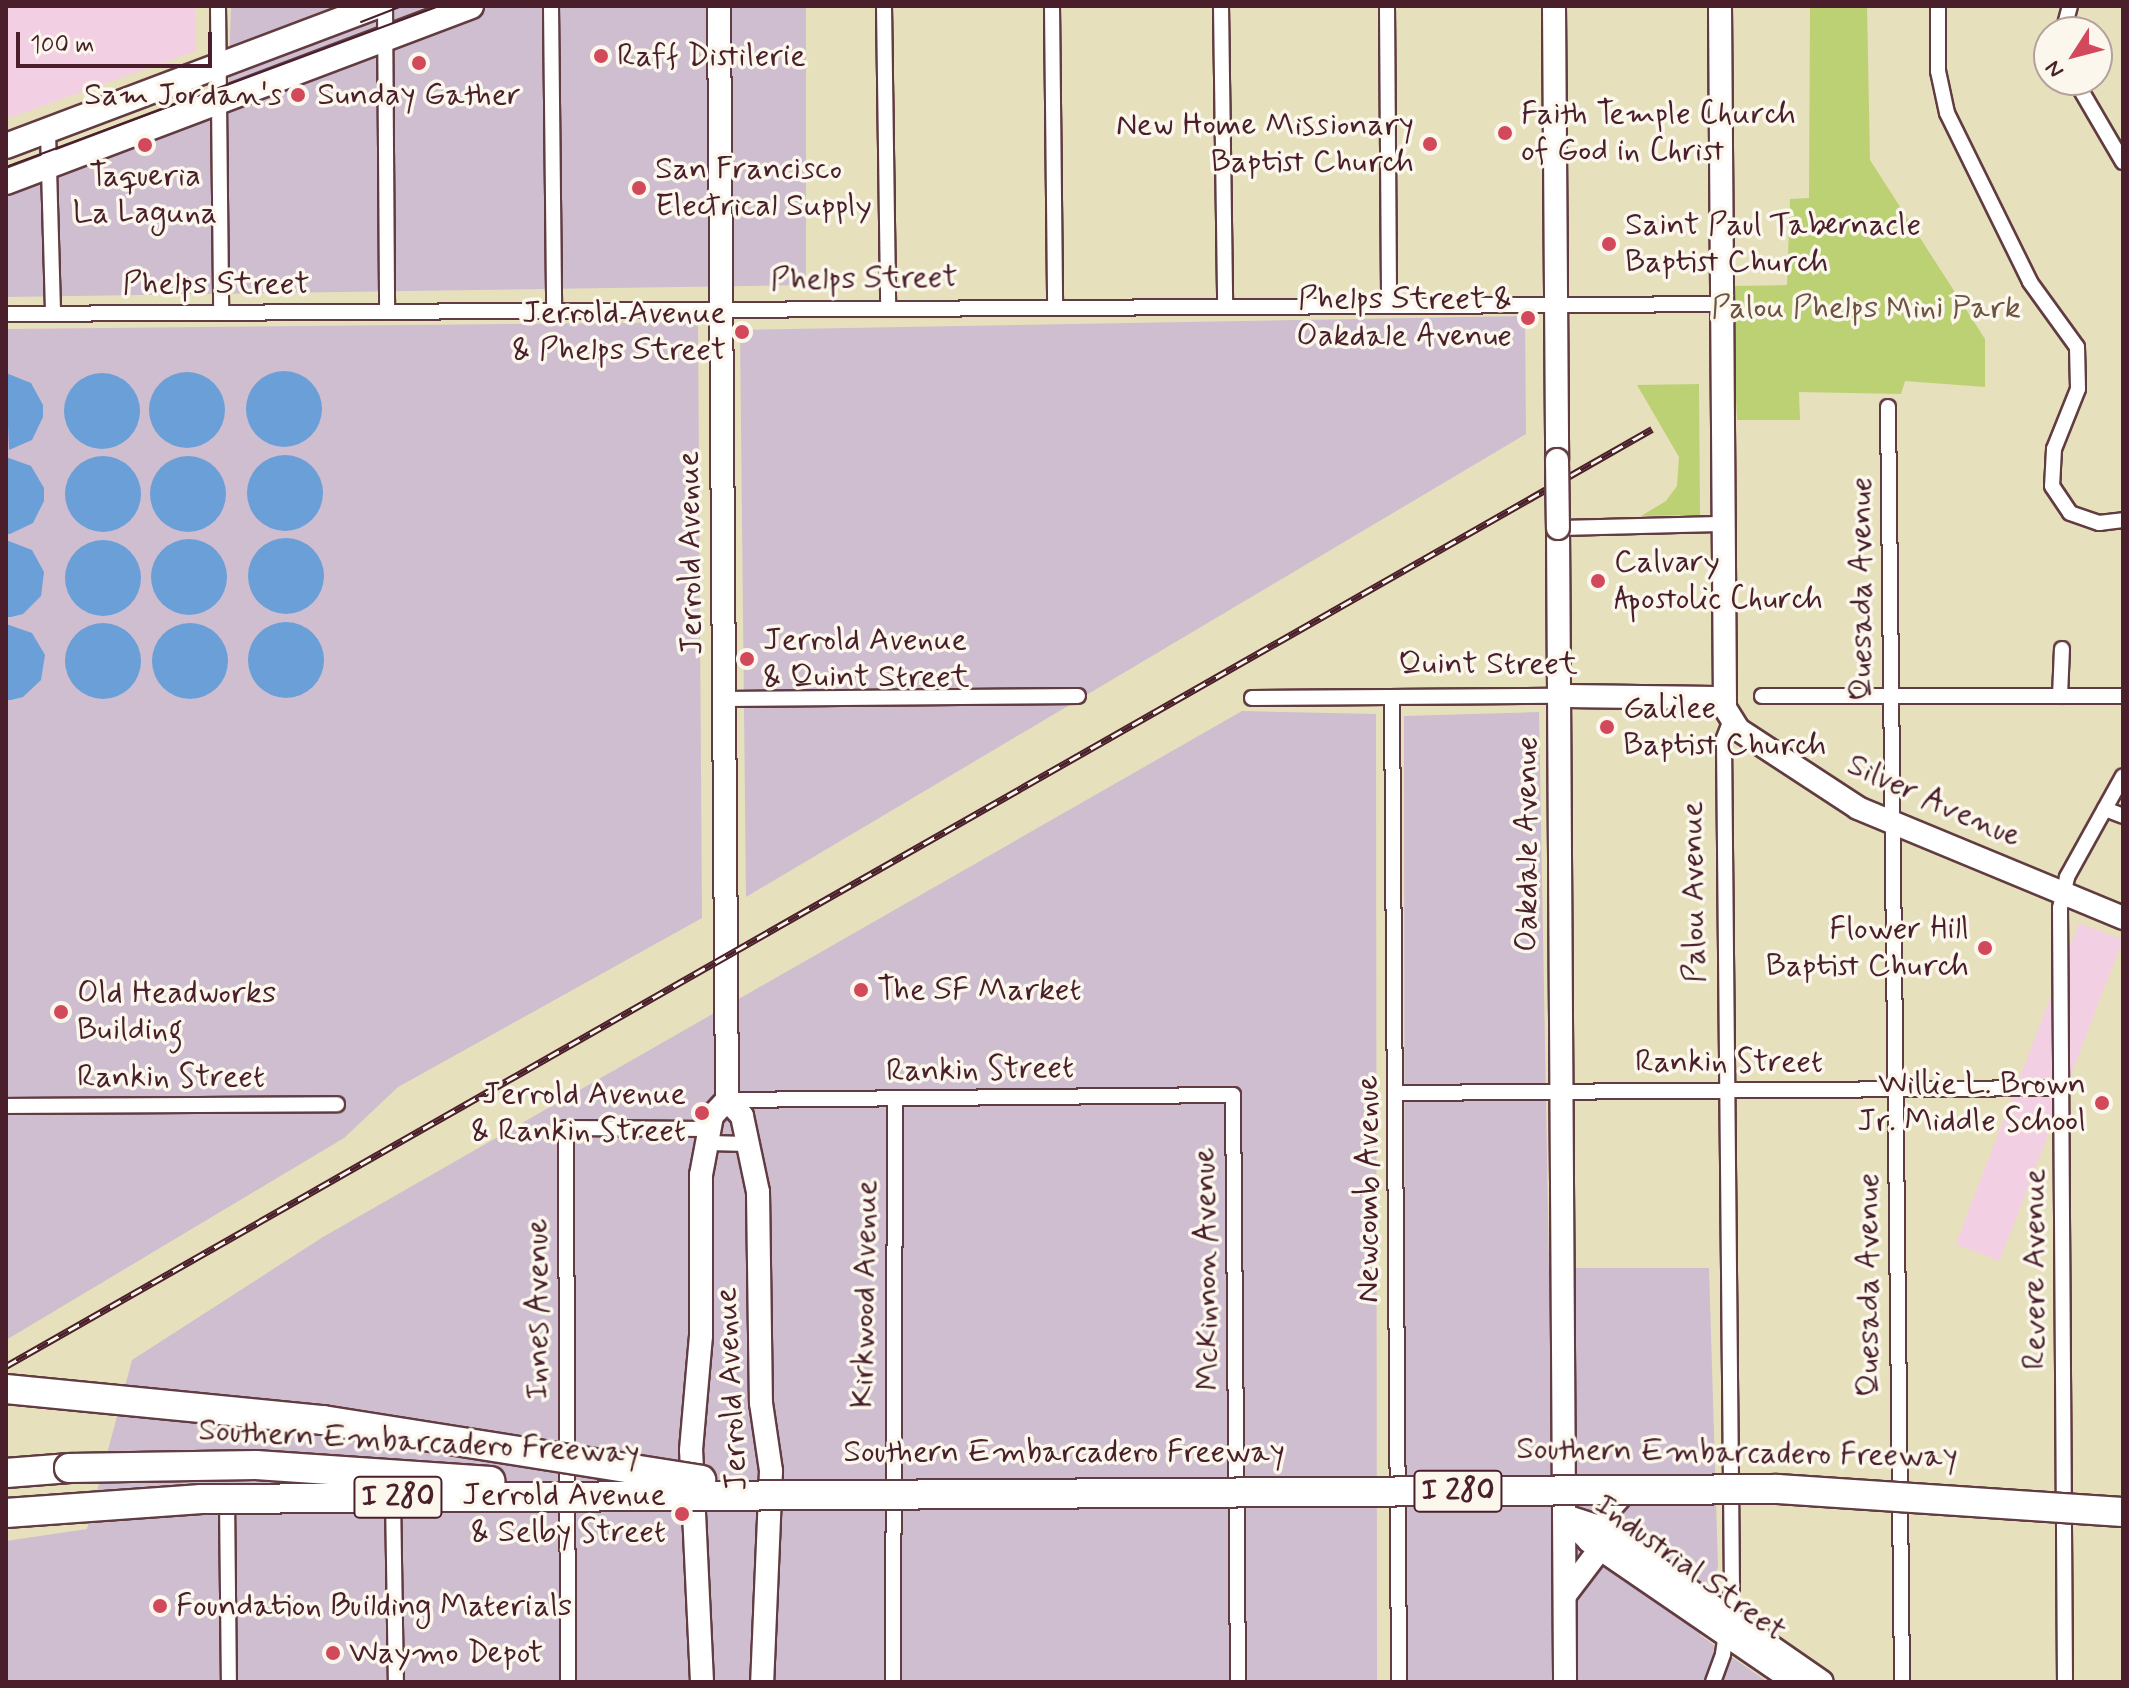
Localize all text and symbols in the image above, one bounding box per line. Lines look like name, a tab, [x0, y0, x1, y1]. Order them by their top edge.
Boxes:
scale bar	[20, 16, 216, 66]
north arrow	[2033, 16, 2113, 96]
text: 100 m	[30, 30, 94, 61]
place label: Raff Distilerie	[617, 37, 806, 75]
marker: Raff Distilerie	[592, 47, 610, 65]
marker: Sunday Gather	[410, 54, 428, 72]
text: N	[2040, 55, 2071, 83]
place label: Sam Jordan's	[96, 76, 282, 114]
place label: Sunday Gather	[319, 76, 519, 114]
marker: Sam Jordan's	[289, 86, 307, 104]
place label: Faith Temple Church of God in Christ	[1521, 96, 1801, 171]
place label: New Home Missionary Baptist Church	[1117, 107, 1414, 182]
marker: Faith Temple Church of God in Christ	[1496, 124, 1514, 142]
marker: New Home Missionary Baptist Church	[1421, 135, 1439, 153]
marker: Taqueria La Laguna	[136, 136, 154, 154]
place label: San Francisco Electrical Supply	[655, 151, 869, 226]
place label: Taqueria La Laguna	[69, 158, 221, 233]
marker: San Francisco Electrical Supply	[630, 179, 648, 197]
place label: Saint Paul Tabernacle Baptist Church	[1625, 207, 1915, 282]
marker: Saint Paul Tabernacle Baptist Church	[1600, 235, 1618, 253]
street label: Phelps Street	[771, 258, 957, 300]
street label: Phelps Street	[123, 265, 309, 303]
place label: Phelps Street & Oakdale Avenue	[1292, 281, 1512, 356]
park label: Palou Phelps Mini Park	[1712, 289, 2020, 327]
place label: Jerrold Avenue & Phelps Street	[514, 295, 726, 370]
marker: Phelps Street & Oakdale Avenue	[1519, 309, 1537, 327]
marker: Jerrold Avenue & Phelps Street	[733, 323, 751, 341]
street label: Jerrold Avenue	[670, 450, 712, 656]
street label: Quesada Avenue	[1843, 475, 1881, 703]
place label: Calvary Apostolic Church	[1614, 544, 1831, 619]
marker: Calvary Apostolic Church	[1589, 572, 1607, 590]
place label: Jerrold Avenue & Quint Street	[763, 622, 970, 697]
street label: Quint Street	[1398, 645, 1578, 683]
marker: Jerrold Avenue & Quint Street	[738, 650, 756, 668]
place label: Galilee Baptist Church	[1623, 690, 1826, 765]
marker: Galilee Baptist Church	[1598, 718, 1616, 736]
street label: Oakdale Avenue	[1508, 734, 1546, 954]
street label: Silver Avenue	[1843, 746, 2025, 856]
street label: Palou Avenue	[1673, 801, 1715, 983]
place label: Flower Hill Baptist Church	[1766, 911, 1969, 986]
marker: Flower Hill Baptist Church	[1976, 939, 1994, 957]
place label: The SF Market	[877, 971, 1085, 1009]
place label: Old Headworks Building	[77, 975, 281, 1050]
marker: The SF Market	[852, 981, 870, 999]
marker: Old Headworks Building	[52, 1003, 70, 1021]
street label: Rankin Street	[1633, 1043, 1825, 1081]
street label: Rankin Street	[883, 1049, 1077, 1091]
street label: Rankin Street	[75, 1058, 267, 1096]
place label: Willie L. Brown Jr. Middle School	[1856, 1066, 2086, 1141]
street label: Newcomb Avenue	[1349, 1071, 1387, 1307]
place label: Jerrold Avenue & Rankin Street	[466, 1076, 686, 1151]
marker: Willie L. Brown Jr. Middle School	[2093, 1094, 2111, 1112]
marker: Jerrold Avenue & Rankin Street	[693, 1104, 711, 1122]
street label: McKinnon Avenue	[1186, 1144, 1228, 1394]
street label: Revere Avenue	[2016, 1168, 2054, 1370]
street label: Quesada Avenue	[1850, 1171, 1888, 1399]
street label: Kirkwood Avenue	[844, 1178, 886, 1410]
street label: Innes Avenue	[519, 1216, 557, 1402]
street label: Jerrold Avenue	[707, 1285, 757, 1493]
street label: Southern Embarcadero Freeway	[202, 1411, 636, 1473]
street label: Southern Embarcadero Freeway	[1520, 1430, 1954, 1476]
street label: Southern Embarcadero Freeway	[847, 1433, 1281, 1471]
road number: I 280	[1412, 1465, 1504, 1517]
road number: I 280	[352, 1471, 444, 1523]
place label: Jerrold Avenue & Selby Street	[460, 1477, 666, 1552]
street label: Industrial Street	[1587, 1486, 1793, 1650]
marker: Jerrold Avenue & Selby Street	[673, 1505, 691, 1523]
place label: Foundation Building Materials	[176, 1587, 577, 1625]
marker: Foundation Building Materials	[151, 1597, 169, 1615]
place label: Waymo Depot	[349, 1634, 543, 1672]
marker: Waymo Depot	[324, 1644, 342, 1662]

